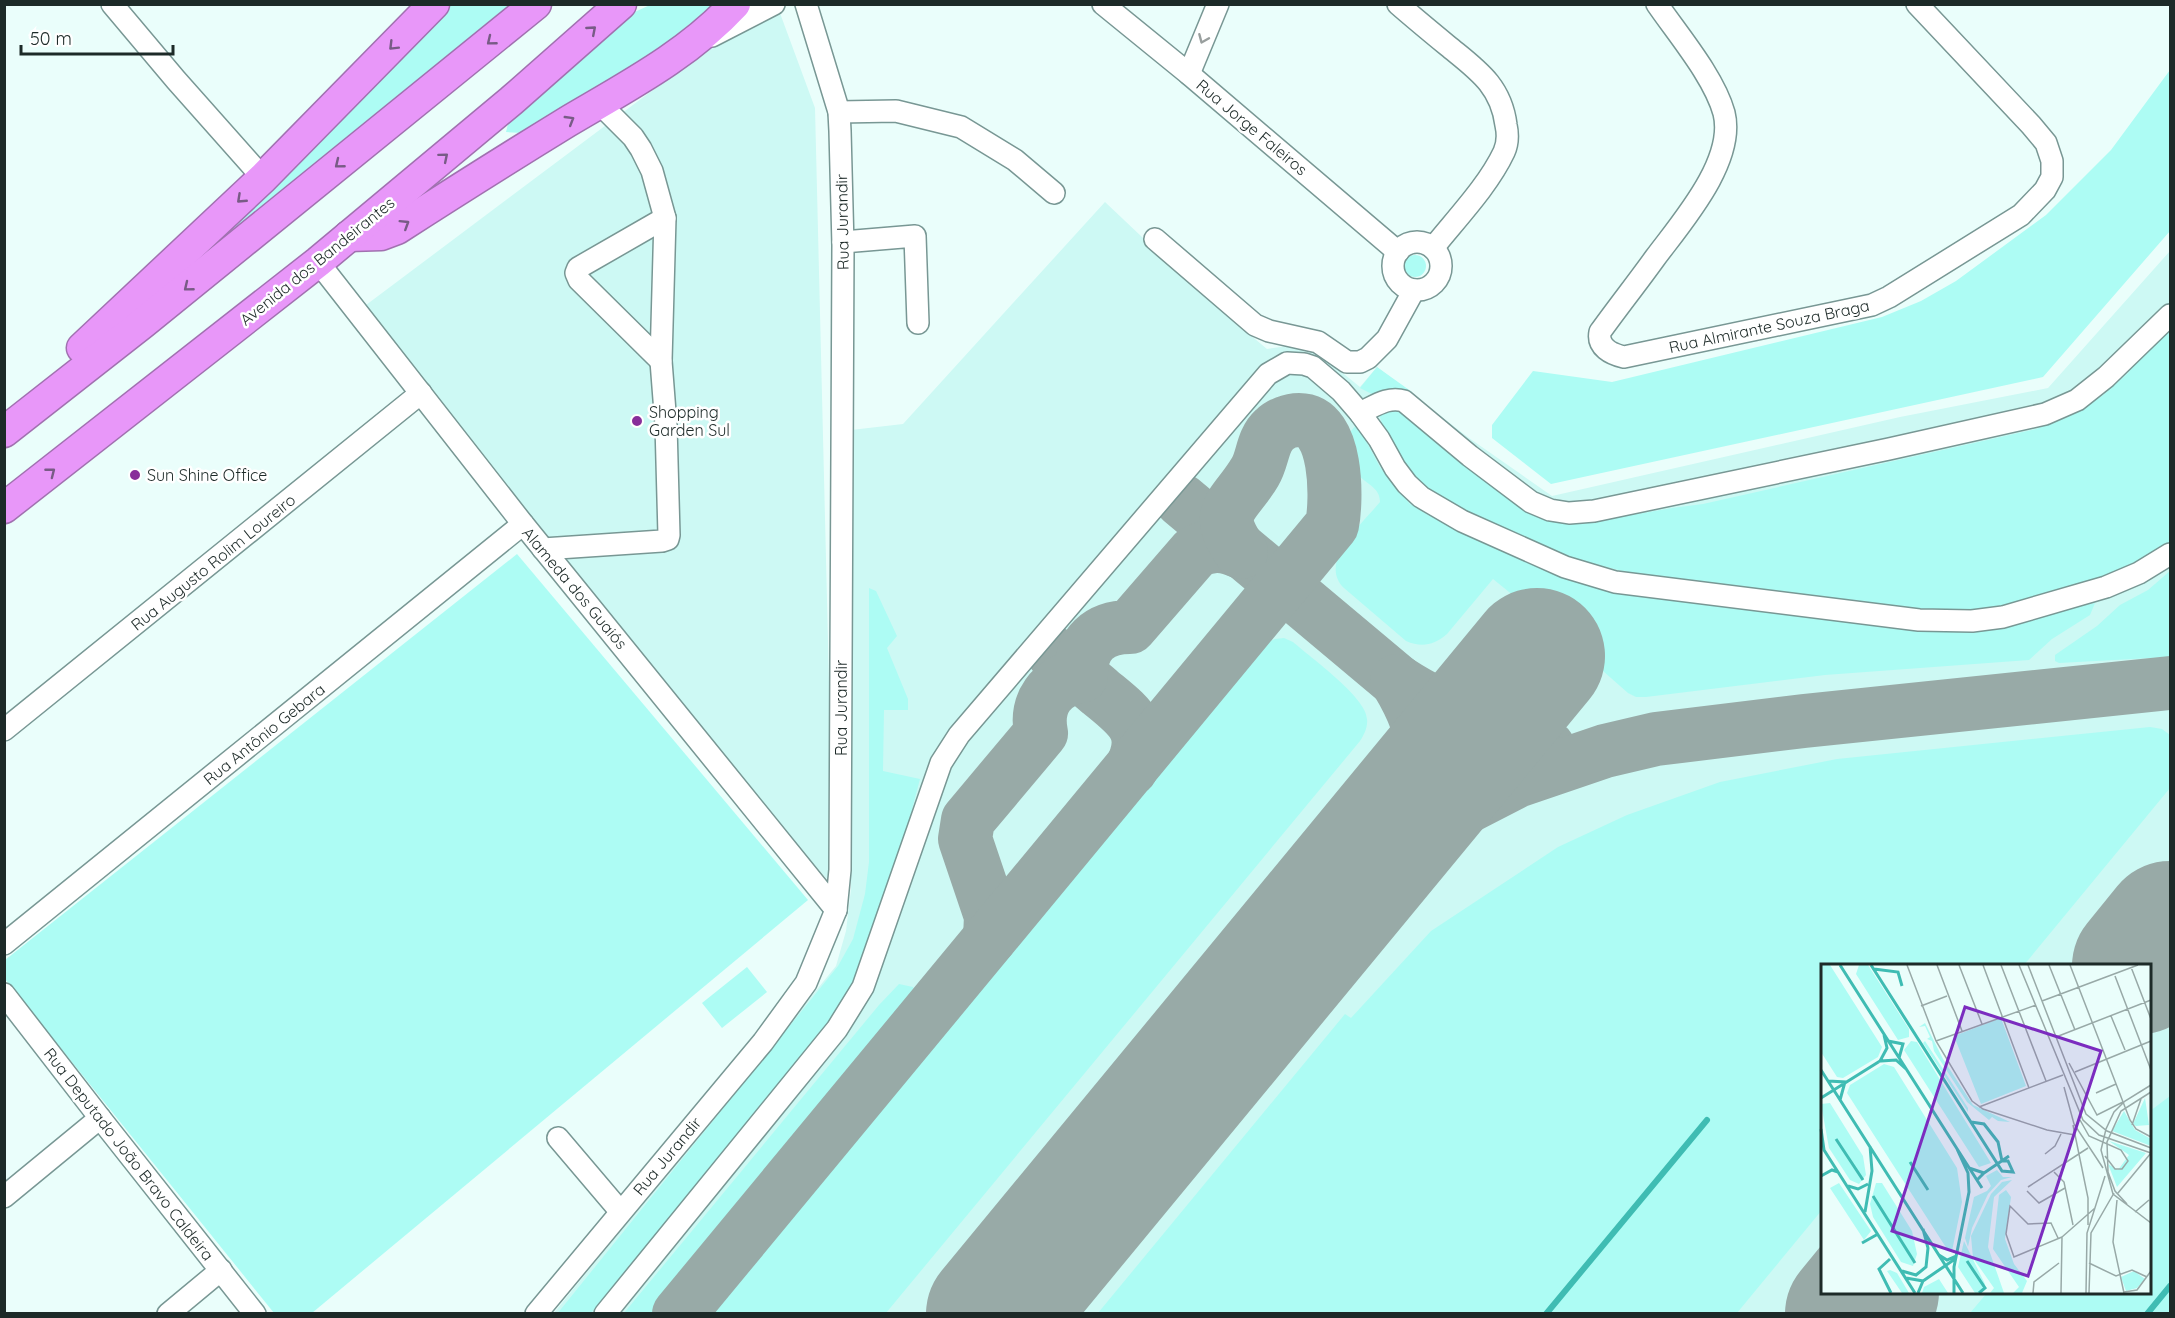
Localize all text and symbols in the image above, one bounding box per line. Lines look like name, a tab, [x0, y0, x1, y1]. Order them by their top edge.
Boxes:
scale bar	[21, 18, 172, 56]
one-way arrow	[585, 26, 596, 37]
text: 50 m	[30, 27, 72, 50]
one-way arrow	[1198, 33, 1210, 44]
one-way arrow	[487, 34, 498, 45]
one-way arrow	[390, 39, 401, 50]
street label: Rua Jorge Faleiros	[1192, 75, 1312, 179]
one-way arrow	[564, 116, 574, 128]
one-way arrow	[437, 153, 448, 164]
one-way arrow	[335, 157, 346, 168]
street label: Rua Jurandir	[831, 174, 853, 270]
street label: Avenida dos Bandeirantes	[236, 192, 398, 330]
one-way arrow	[237, 192, 247, 203]
one-way arrow	[399, 219, 409, 231]
one-way arrow	[184, 280, 195, 291]
street label: Rua Almirante Souza Braga	[1667, 295, 1871, 357]
place label: Shopping Garden Sul	[649, 402, 730, 440]
marker: Shopping Garden Sul	[630, 414, 644, 428]
place label: Sun Shine Office	[147, 465, 267, 485]
one-way arrow	[44, 468, 55, 479]
marker: Sun Shine Office	[128, 468, 142, 482]
street label: Rua Augusto Rolim Loureiro	[127, 489, 299, 635]
street label: Alameda dos Guaiós	[518, 523, 632, 653]
street label: Rua Jurandir	[831, 660, 851, 756]
street label: Rua Antônio Gebara	[199, 679, 329, 789]
inset map	[1821, 964, 2151, 1294]
street label: Rua Deputado João Bravo Caldeira	[40, 1044, 218, 1264]
street label: Rua Jurandir	[628, 1113, 706, 1199]

